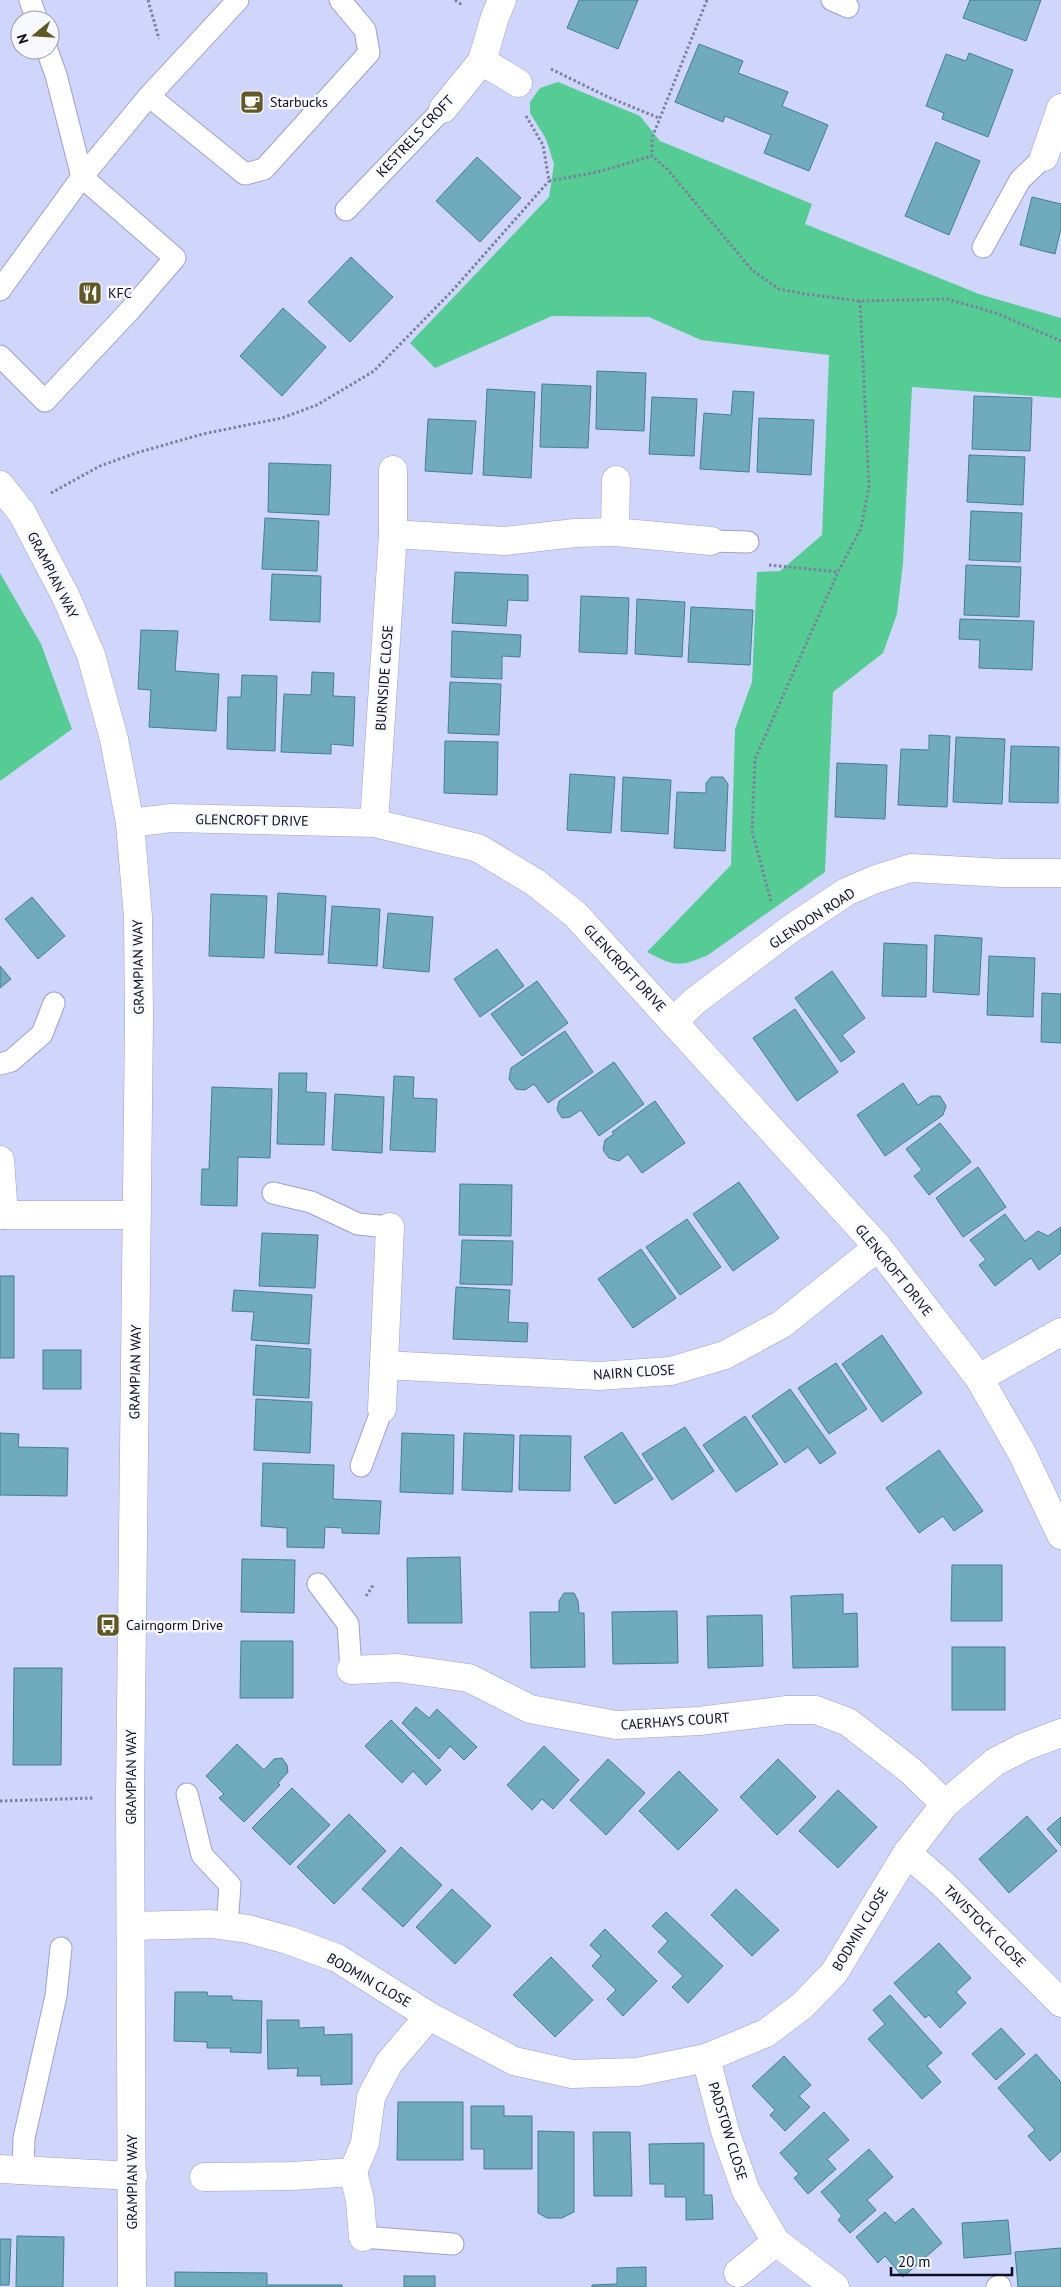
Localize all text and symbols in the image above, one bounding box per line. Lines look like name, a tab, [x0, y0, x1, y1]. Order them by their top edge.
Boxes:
north arrow	[10, 10, 60, 60]
text: N	[13, 32, 33, 46]
cafe icon: Starbucks	[239, 89, 265, 115]
street label: KESTRELS CROFT	[372, 91, 458, 181]
place label: Starbucks	[270, 93, 328, 111]
restaurant icon: KFC	[77, 280, 103, 306]
place label: KFC	[108, 284, 132, 302]
street label: GRAMPIAN WAY	[23, 529, 83, 622]
street label: BURNSIDE CLOSE	[371, 625, 397, 731]
street label: GLENCROFT DRIVE	[195, 810, 309, 830]
street label: GLENDON ROAD	[766, 884, 858, 952]
street label: GRAMPIAN WAY	[128, 919, 148, 1015]
street label: GLENCROFT DRIVE	[580, 920, 670, 1016]
street label: GLENCROFT DRIVE	[851, 1220, 937, 1320]
street label: GRAMPIAN WAY	[125, 1324, 145, 1420]
street label: NAIRN CLOSE	[592, 1360, 676, 1384]
bus stop icon: Cairngorm Drive	[95, 1612, 121, 1638]
place label: Cairngorm Drive	[126, 1616, 223, 1634]
street label: CAERHAYS COURT	[620, 1708, 730, 1734]
street label: GRAMPIAN WAY	[122, 1729, 140, 1825]
street label: TAVISTOCK CLOSE	[940, 1881, 1030, 1971]
street label: BODMIN CLOSE	[828, 1884, 892, 1974]
street label: BODMIN CLOSE	[324, 1949, 414, 2011]
street label: PADSTOW CLOSE	[704, 2080, 752, 2182]
street label: GRAMPIAN WAY	[123, 2134, 141, 2230]
scale bar	[891, 2244, 1012, 2276]
text: 20 m	[898, 2252, 931, 2271]

